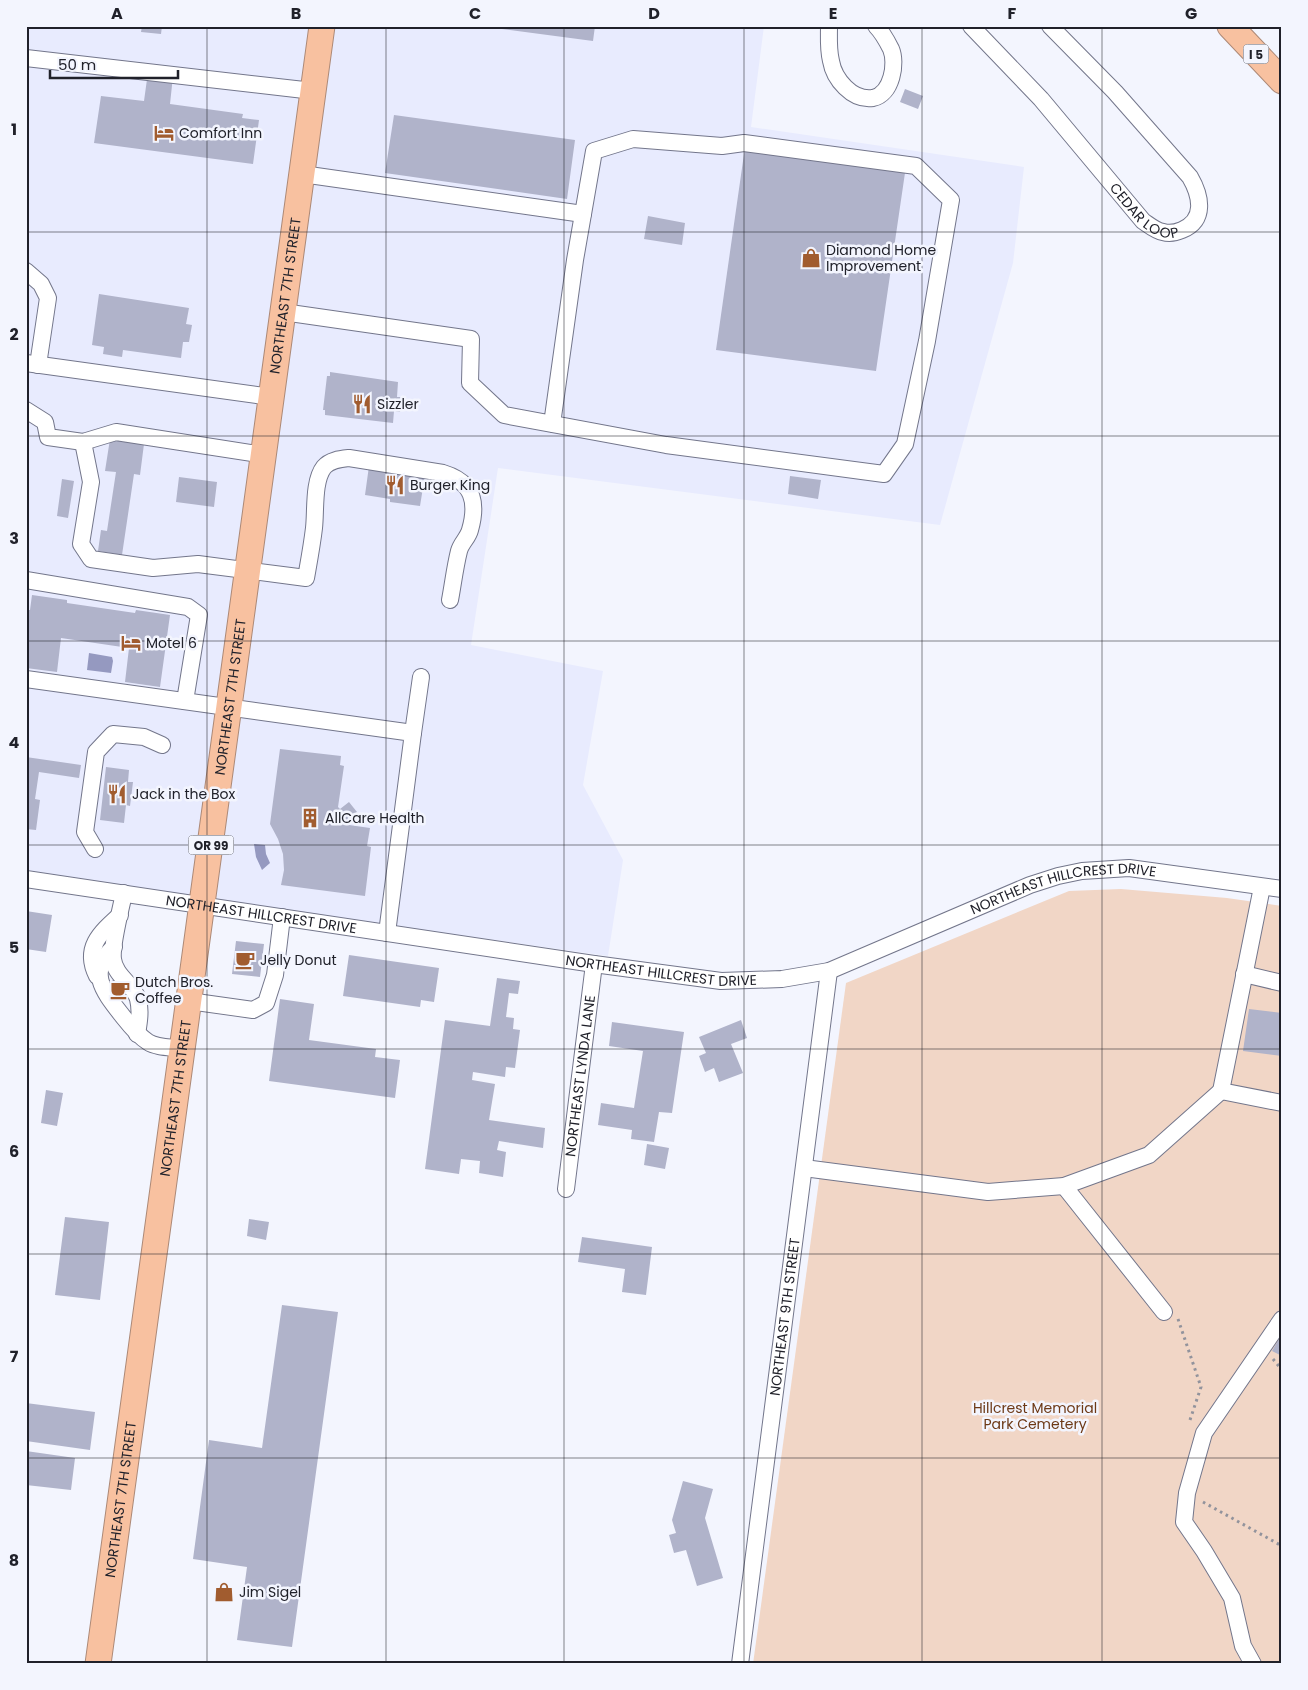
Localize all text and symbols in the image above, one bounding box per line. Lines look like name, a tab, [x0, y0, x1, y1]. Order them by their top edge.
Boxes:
text: A	[111, 2, 123, 25]
text: B	[291, 2, 301, 25]
text: C	[469, 2, 481, 25]
text: D	[648, 2, 660, 25]
text: E	[829, 2, 837, 25]
text: F	[1008, 2, 1017, 25]
text: G	[1185, 2, 1197, 25]
road number: I 5	[1244, 44, 1268, 64]
scale bar	[50, 48, 178, 80]
text: 50 m	[58, 54, 96, 75]
text: 1	[11, 118, 17, 141]
hotel icon: Comfort Inn	[153, 122, 175, 144]
place label: Comfort Inn	[179, 123, 262, 143]
street label: CEDAR LOOP	[1105, 178, 1181, 243]
street label: NORTHEAST 7TH STREET	[265, 216, 306, 375]
place label: Diamond Home Improvement	[826, 240, 936, 276]
shop icon: Diamond Home Improvement	[800, 247, 822, 269]
text: 2	[9, 323, 19, 346]
restaurant icon: Sizzler	[351, 393, 373, 415]
place label: Sizzler	[377, 394, 419, 414]
restaurant icon: Burger King	[384, 474, 406, 496]
place label: Burger King	[410, 475, 490, 495]
text: 3	[9, 527, 19, 550]
street label: NORTHEAST 7TH STREET	[210, 617, 251, 777]
hotel icon: Motel 6	[120, 632, 142, 654]
place label: Motel 6	[146, 633, 197, 653]
text: 4	[9, 731, 20, 754]
restaurant icon: Jack in the Box	[106, 783, 128, 805]
place label: Jack in the Box	[132, 784, 235, 804]
building icon: AllCare Health	[299, 807, 321, 829]
place label: AllCare Health	[325, 808, 425, 828]
road number: OR 99	[188, 836, 234, 854]
street label: NORTHEAST HILLCREST DRIVE	[967, 858, 1158, 919]
street label: NORTHEAST HILLCREST DRIVE	[165, 890, 358, 938]
text: 5	[9, 936, 19, 959]
cafe icon: Jelly Donut	[234, 949, 256, 971]
place label: Jelly Donut	[260, 950, 336, 970]
street label: NORTHEAST HILLCREST DRIVE	[564, 950, 757, 991]
place label: Dutch Bros. Coffee	[135, 972, 213, 1008]
cafe icon: Dutch Bros. Coffee	[109, 979, 131, 1001]
street label: NORTHEAST LYNDA LANE	[560, 994, 600, 1158]
street label: NORTHEAST 7TH STREET	[155, 1018, 196, 1178]
text: 6	[9, 1140, 19, 1163]
street label: NORTHEAST 9TH STREET	[765, 1236, 805, 1397]
text: 7	[10, 1345, 19, 1368]
park label: Hillcrest Memorial Park Cemetery	[973, 1398, 1097, 1434]
street label: NORTHEAST 7TH STREET	[100, 1420, 141, 1579]
text: 8	[9, 1549, 19, 1572]
shop icon: Jim Sigel	[213, 1581, 235, 1603]
place label: Jim Sigel	[239, 1582, 301, 1602]

